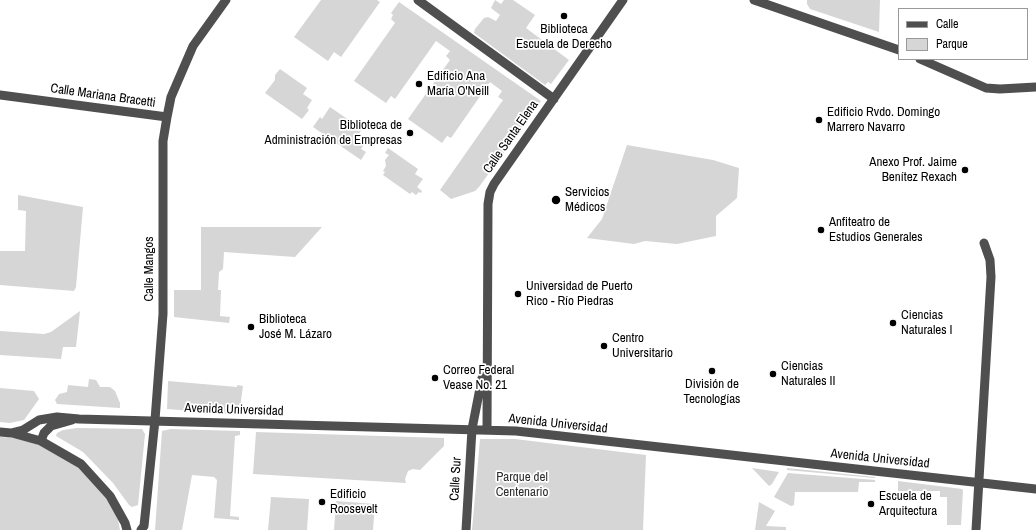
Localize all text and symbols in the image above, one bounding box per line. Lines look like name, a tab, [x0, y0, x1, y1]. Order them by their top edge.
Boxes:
legend	[898, 8, 1028, 60]
marker: Biblioteca Escuela de Derecho	[559, 11, 569, 21]
text: Calle	[936, 16, 958, 32]
place label: Biblioteca Escuela de Derecho	[516, 22, 612, 53]
text: Parque	[936, 36, 968, 52]
place label: Edificio Ana María O'Neill	[427, 69, 489, 100]
marker: Edificio Ana María O'Neill	[414, 79, 424, 89]
street label: Calle Mariana Bracetti	[49, 81, 157, 111]
street label: Calle Santa Elena	[480, 98, 542, 176]
place label: Edificio Rvdo. Domingo Marrero Navarro	[827, 105, 940, 136]
marker: Edificio Rvdo. Domingo Marrero Navarro	[814, 115, 824, 125]
place label: Biblioteca de Administración de Empresas	[265, 118, 402, 149]
marker: Biblioteca de Administración de Empresas	[405, 128, 415, 138]
place label: Anexo Prof. Jaime Benítez Rexach	[869, 155, 957, 186]
marker: Anexo Prof. Jaime Benítez Rexach	[960, 165, 970, 175]
place label: Servicios Médicos	[565, 185, 609, 216]
marker: Servicios Médicos	[550, 194, 562, 206]
place label: Anfiteatro de Estudios Generales	[829, 215, 923, 246]
marker: Anfiteatro de Estudios Generales	[816, 225, 826, 235]
street label: Calle Mangos	[142, 236, 158, 302]
place label: Universidad de Puerto Rico - Río Piedras	[526, 279, 633, 310]
marker: Universidad de Puerto Rico - Río Piedras	[513, 289, 523, 299]
place label: Ciencias Naturales I	[901, 308, 953, 339]
place label: Biblioteca José M. Lázaro	[259, 312, 332, 343]
marker: Ciencias Naturales I	[888, 318, 898, 328]
marker: Biblioteca José M. Lázaro	[246, 322, 256, 332]
place label: Centro Universitario	[612, 331, 673, 362]
marker: Centro Universitario	[599, 341, 609, 351]
place label: Ciencias Naturales II	[781, 359, 836, 390]
place label: Correo Federal Vease No. 21	[443, 363, 514, 394]
marker: División de Tecnologías	[707, 366, 717, 376]
marker: Ciencias Naturales II	[768, 369, 778, 379]
marker: Correo Federal Vease No. 21	[430, 373, 440, 383]
place label: División de Tecnologías	[684, 377, 740, 408]
street label: Avenida Universidad	[184, 400, 284, 420]
street label: Avenida Universidad	[508, 411, 608, 437]
street label: Avenida Universidad	[830, 446, 930, 472]
street label: Calle Sur	[447, 457, 465, 501]
park label: Parque del Centenario	[496, 470, 548, 501]
place label: Edificio Roosevelt	[330, 487, 377, 518]
place label: Escuela de Arquitectura	[879, 489, 937, 520]
marker: Edificio Roosevelt	[317, 497, 327, 507]
marker: Escuela de Arquitectura	[866, 499, 876, 509]

